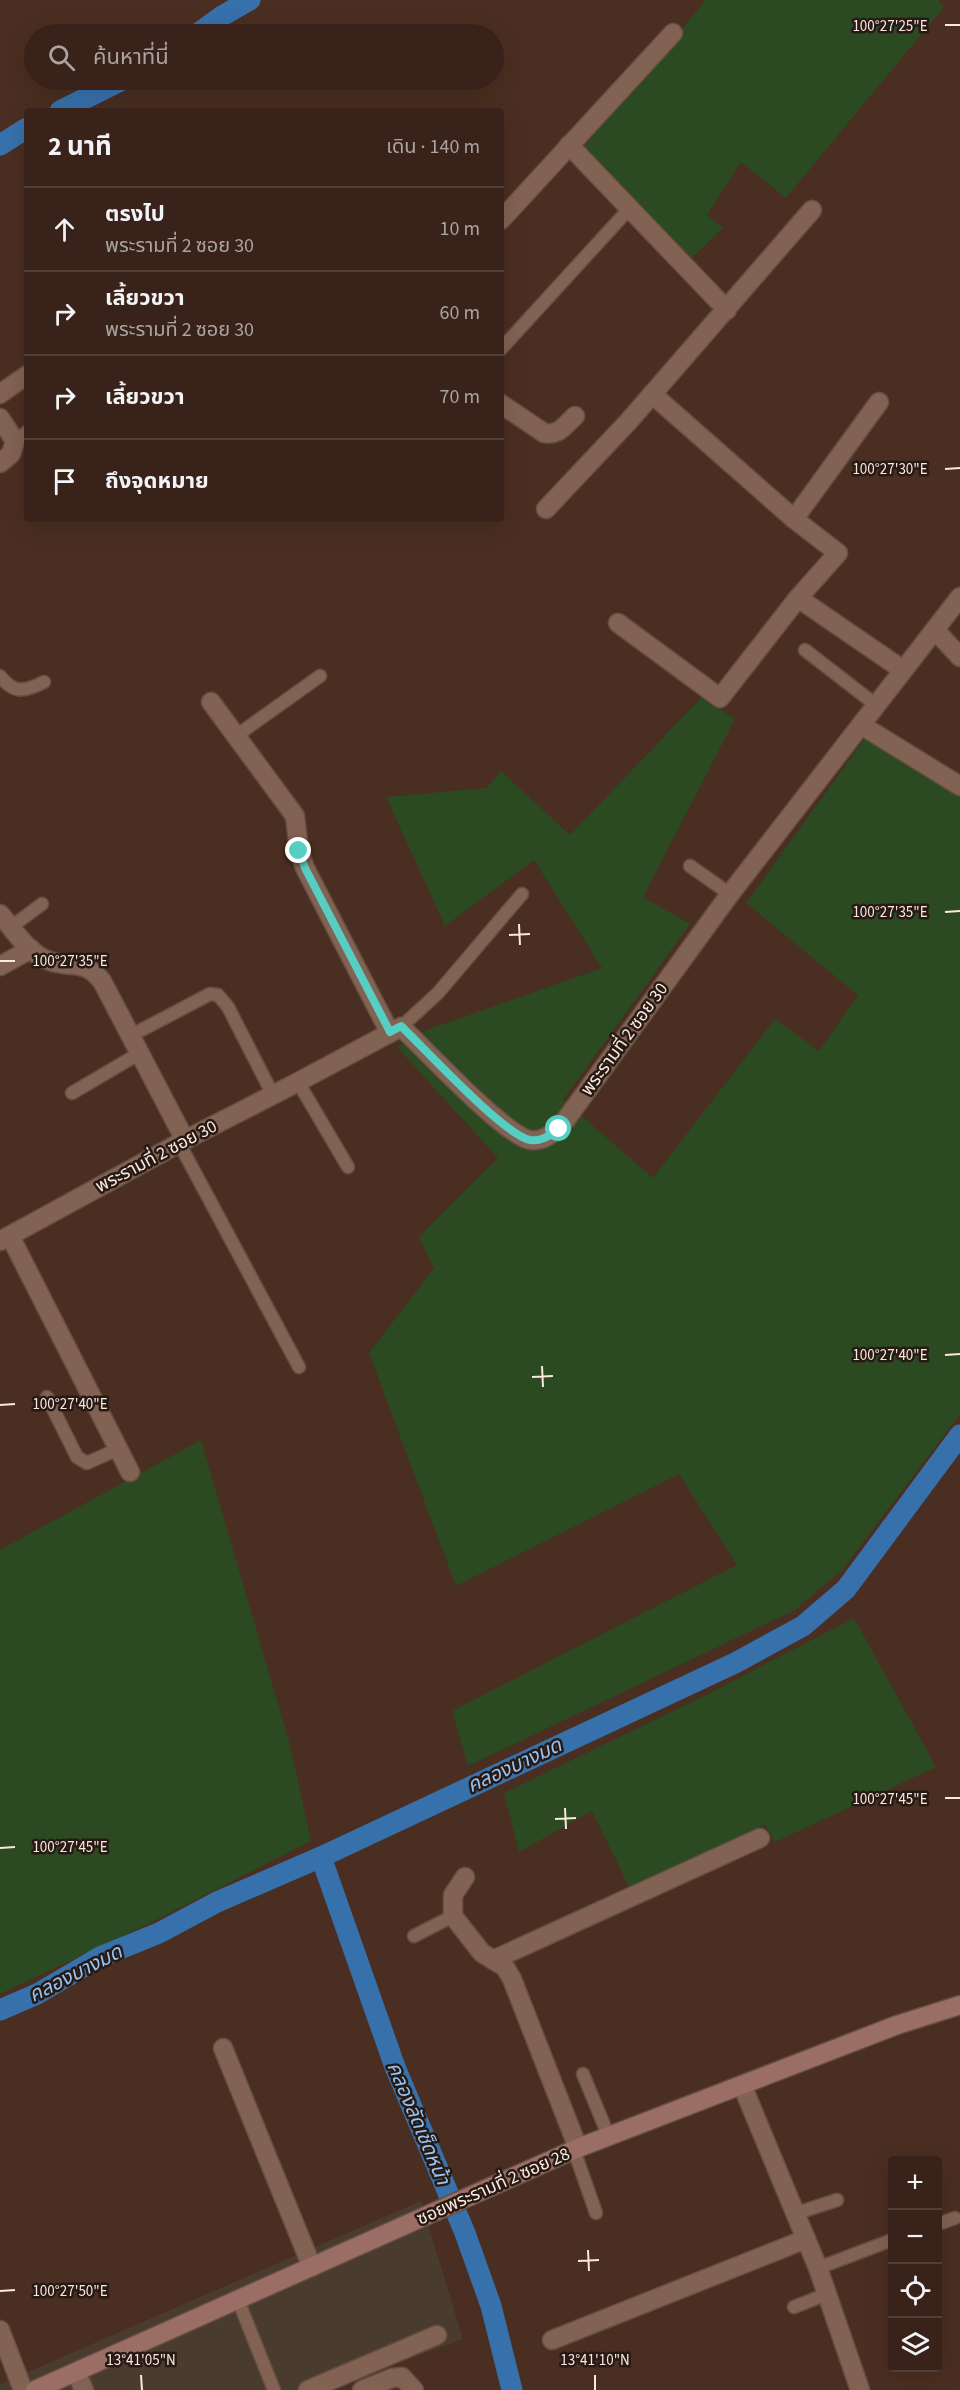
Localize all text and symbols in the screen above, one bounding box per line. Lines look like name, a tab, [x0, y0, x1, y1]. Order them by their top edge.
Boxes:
text: 100°27'25"E	[852, 16, 928, 37]
search box	[24, 24, 504, 90]
icon: search	[45, 41, 78, 74]
text: ค้นหาที่นี่	[93, 41, 169, 73]
text: 2 นาที	[48, 128, 112, 165]
text: เดิน · 140 m	[386, 133, 480, 161]
text: ตรงไป	[105, 198, 165, 230]
icon: ahead	[48, 213, 81, 246]
text: 10 m	[440, 215, 480, 243]
text: พระรามที่ 2 ซอย 30	[105, 232, 254, 260]
text: เลี้ยวขวา	[105, 282, 185, 314]
icon: right	[48, 297, 81, 330]
text: 60 m	[440, 299, 480, 327]
text: พระรามที่ 2 ซอย 30	[105, 316, 254, 344]
icon: right	[48, 381, 81, 414]
text: เลี้ยวขวา	[105, 381, 185, 413]
text: 70 m	[440, 383, 480, 411]
text: 100°27'30"E	[852, 459, 928, 480]
icon: arrive	[48, 465, 81, 498]
text: ถึงจุดหมาย	[105, 465, 209, 497]
route end	[285, 837, 311, 863]
text: 100°27'35"E	[852, 902, 928, 923]
text: 100°27'35"E	[32, 951, 108, 972]
street label: พระรามที่ 2 ซอย 30	[574, 977, 674, 1101]
street label: พระรามที่ 2 ซอย 30	[91, 1113, 221, 1199]
route start	[545, 1115, 571, 1141]
text: 100°27'40"E	[852, 1345, 928, 1366]
text: 100°27'40"E	[32, 1394, 108, 1415]
water label: คลองบางมด	[463, 1731, 567, 1800]
text: 100°27'45"E	[852, 1789, 928, 1810]
text: 100°27'45"E	[32, 1837, 108, 1858]
water label: คลองบางมด	[24, 1938, 128, 2009]
water label: คลองลัดเช็ดหน้า	[380, 2058, 457, 2190]
street label: ซอยพระรามที่ 2 ซอย 28	[412, 2141, 574, 2231]
map controls	[888, 2156, 942, 2372]
button: +	[888, 2156, 942, 2210]
button: −	[888, 2210, 942, 2264]
button: locate	[888, 2264, 942, 2318]
text: 100°27'50"E	[32, 2281, 108, 2302]
button: layers	[888, 2318, 942, 2372]
text: 13°41'05"N	[106, 2350, 176, 2371]
text: 13°41'10"N	[560, 2350, 630, 2371]

